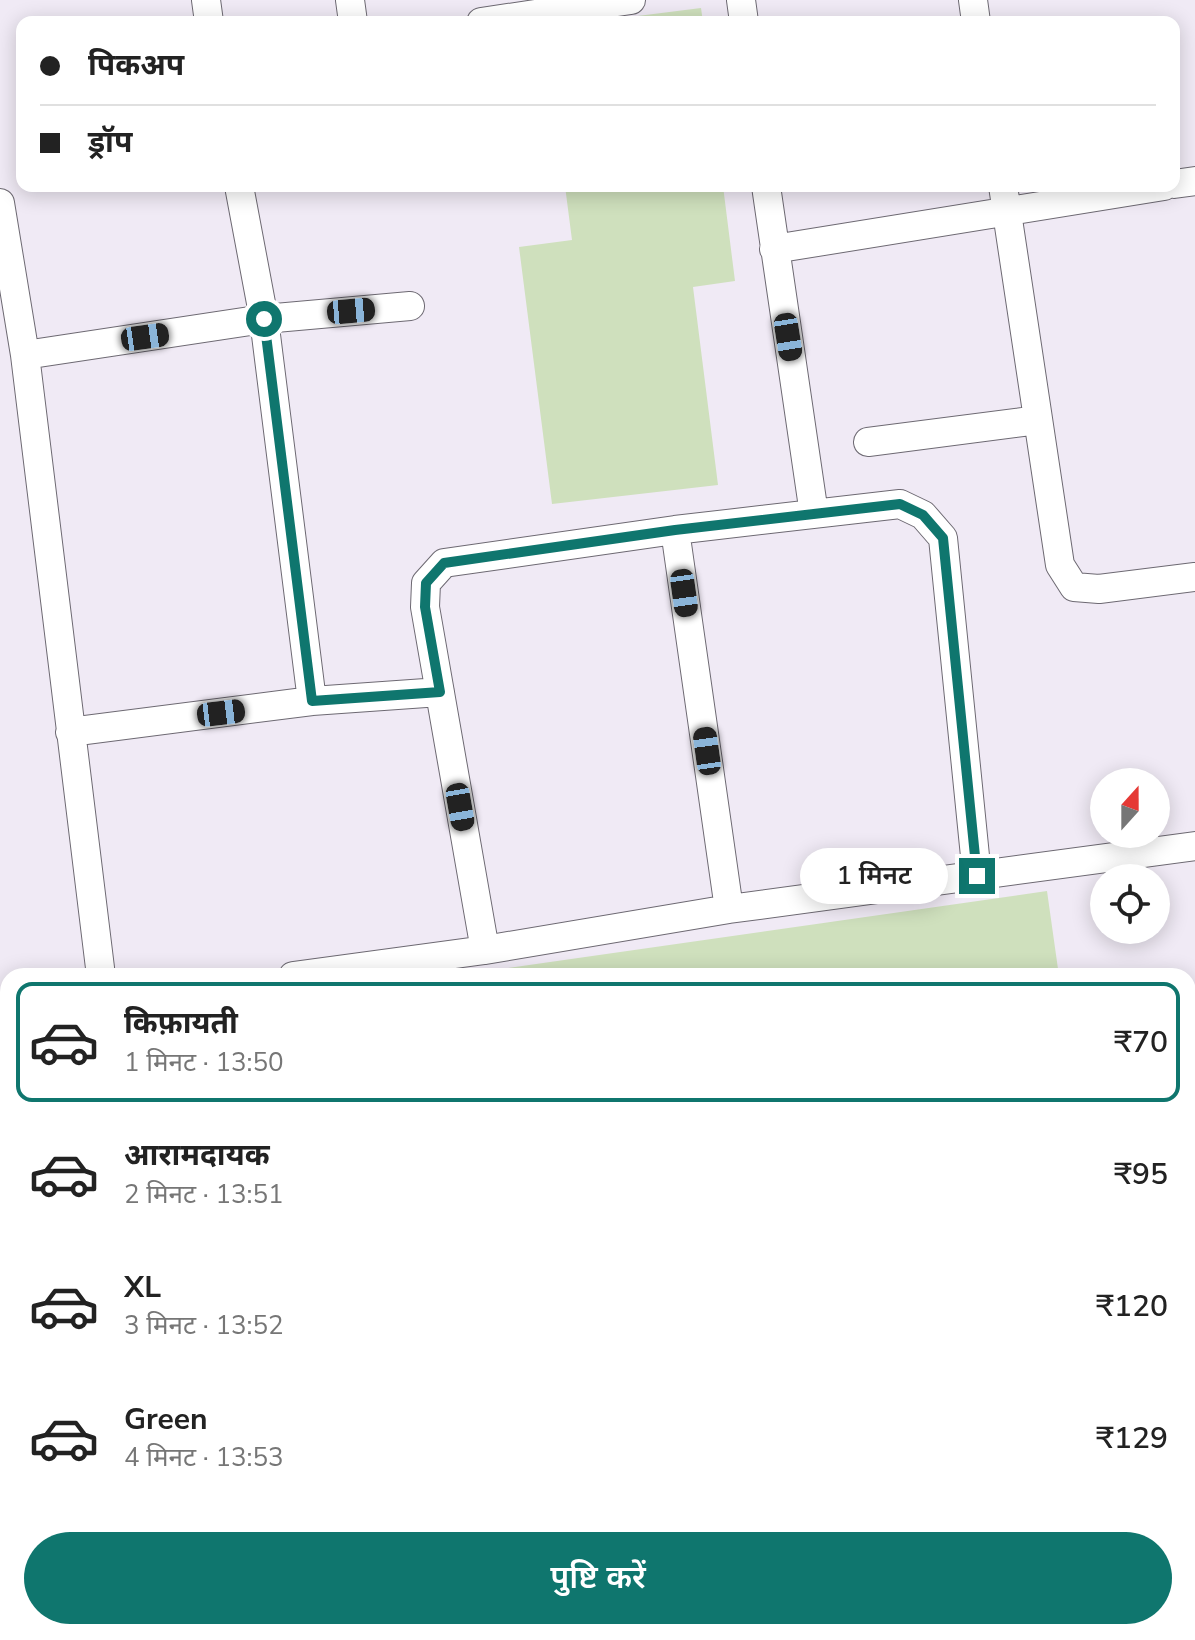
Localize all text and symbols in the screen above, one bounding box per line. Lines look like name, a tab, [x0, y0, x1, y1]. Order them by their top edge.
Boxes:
text: पिकअप	[88, 45, 184, 86]
text: ड्रॉप	[88, 122, 132, 163]
car	[326, 297, 376, 325]
route start	[246, 301, 282, 337]
car	[772, 311, 804, 363]
car	[120, 322, 170, 352]
car	[669, 568, 699, 618]
car	[196, 698, 246, 728]
car	[692, 726, 722, 776]
north arrow	[1090, 768, 1170, 848]
map controls	[1090, 768, 1170, 944]
car	[444, 781, 476, 833]
callout: 1 मिनट	[801, 848, 949, 904]
text: 1 मिनट	[836, 858, 912, 893]
route end	[959, 858, 995, 894]
button: locate	[1090, 864, 1170, 944]
text: किफ़ायती	[124, 1003, 238, 1044]
icon: car	[28, 1006, 100, 1078]
text: ₹70	[1114, 1022, 1168, 1063]
text: 1 मिनट · 13:50	[124, 1045, 284, 1080]
text: आरामदायक	[124, 1135, 270, 1176]
icon: car	[28, 1138, 100, 1210]
text: ₹95	[1114, 1154, 1168, 1195]
text: 2 मिनट · 13:51	[124, 1177, 284, 1212]
text: XL	[124, 1267, 161, 1308]
icon: car	[28, 1270, 100, 1342]
text: ₹120	[1096, 1286, 1168, 1327]
text: 3 मिनट · 13:52	[124, 1308, 284, 1343]
text: Green	[124, 1399, 208, 1440]
icon: car	[28, 1402, 100, 1474]
text: ₹129	[1096, 1418, 1168, 1459]
text: 4 मिनट · 13:53	[124, 1440, 284, 1475]
button: पुष्टि करें	[24, 1532, 1172, 1624]

